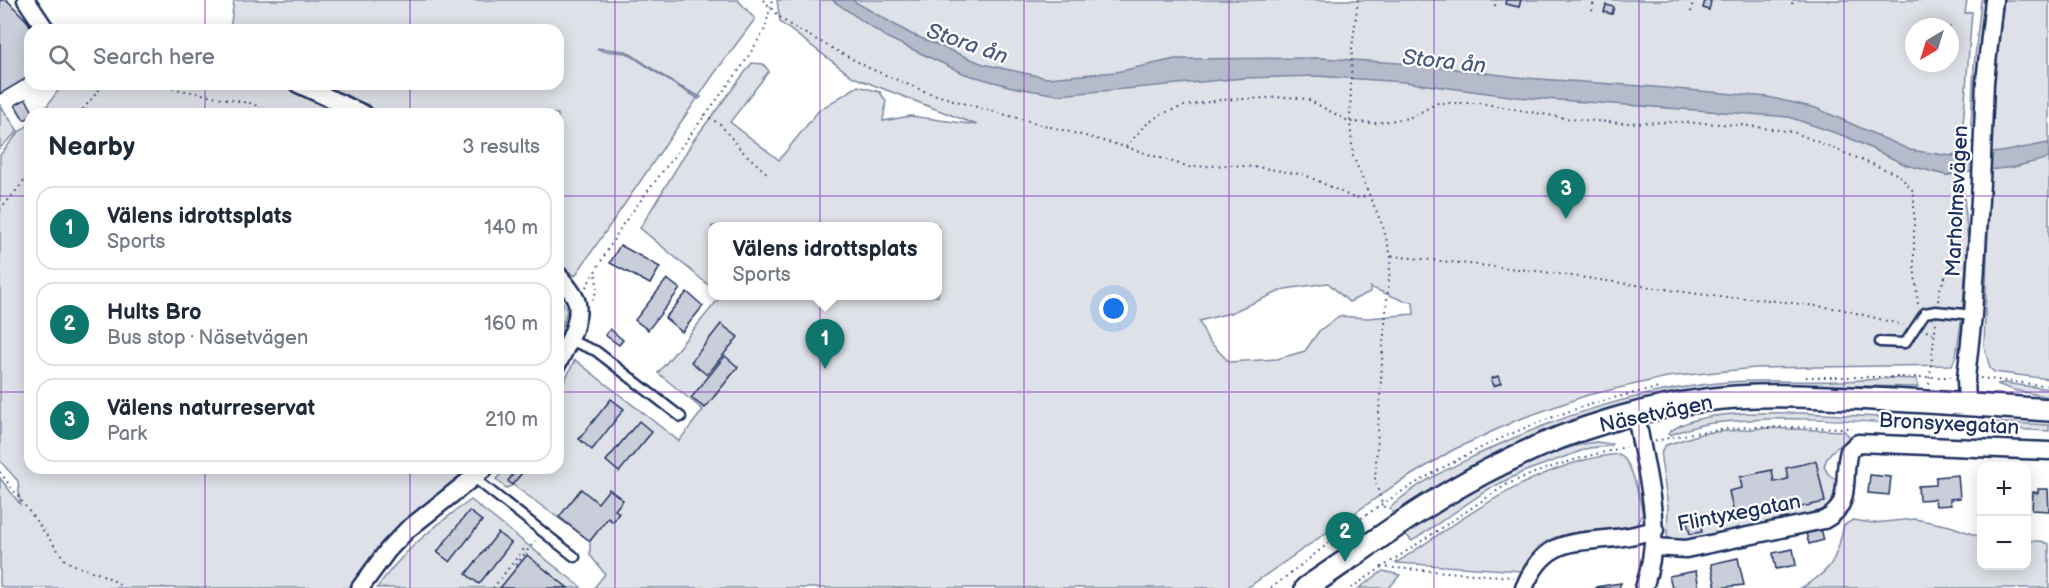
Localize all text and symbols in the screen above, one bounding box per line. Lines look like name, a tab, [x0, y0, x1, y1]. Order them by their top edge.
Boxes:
water label: Stora ån	[923, 18, 1011, 70]
north arrow	[1905, 18, 1959, 72]
search box	[24, 24, 564, 90]
icon: search	[45, 41, 78, 74]
text: Search here	[93, 44, 215, 71]
water label: Stora ån	[1401, 44, 1487, 80]
street label: Marholmsvägen	[1941, 125, 1973, 277]
text: Nearby	[48, 132, 135, 163]
text: 3 results	[462, 135, 540, 159]
pin: 3	[1546, 170, 1586, 219]
text: Välens idrottsplats	[107, 203, 292, 230]
text: 1	[65, 216, 74, 240]
text: 140 m	[484, 216, 538, 240]
popup	[708, 222, 942, 300]
text: Sports	[107, 230, 165, 254]
text: Välens idrottsplats	[732, 236, 918, 263]
text: Sports	[732, 263, 791, 287]
your location	[1099, 294, 1128, 323]
text: Hults Bro	[107, 299, 202, 326]
text: 2	[64, 312, 75, 336]
text: 160 m	[484, 312, 538, 336]
pin: 1	[806, 320, 844, 369]
text: Bus stop · Näsetvägen	[107, 326, 308, 350]
street label: Näsetvägen	[1597, 390, 1715, 438]
text: Välens naturreservat	[107, 395, 315, 422]
text: 3	[64, 408, 75, 432]
text: 210 m	[485, 408, 538, 432]
street label: Bronsyxegatan	[1878, 408, 2020, 440]
text: Park	[107, 422, 147, 446]
map controls	[1977, 462, 2031, 570]
button: +	[1977, 462, 2031, 516]
street label: Flintyxegatan	[1675, 489, 1803, 537]
pin: 2	[1326, 512, 1364, 562]
button: −	[1977, 516, 2031, 570]

